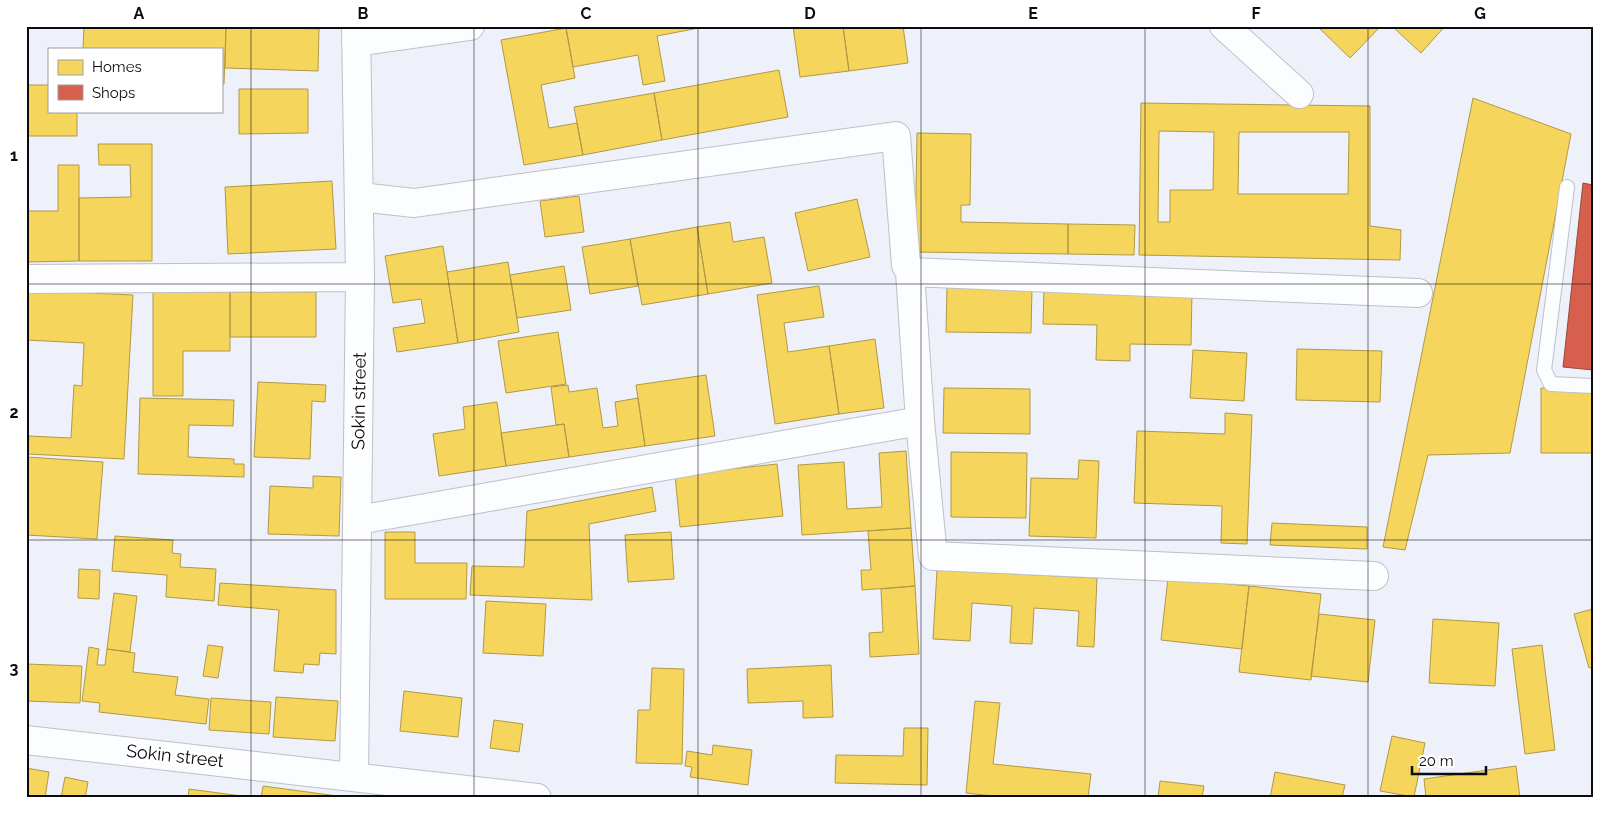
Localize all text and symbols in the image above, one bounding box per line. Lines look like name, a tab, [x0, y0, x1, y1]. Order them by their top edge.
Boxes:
text: A	[134, 4, 145, 23]
text: B	[358, 4, 369, 23]
text: C	[581, 4, 592, 23]
text: D	[804, 4, 816, 23]
text: E	[1028, 4, 1038, 23]
text: F	[1251, 4, 1261, 23]
text: G	[1474, 4, 1486, 23]
legend	[48, 48, 222, 112]
text: Homes	[92, 58, 142, 76]
text: Shops	[92, 84, 135, 102]
text: 1	[10, 146, 18, 165]
street label: Sokin street	[347, 352, 370, 450]
text: 2	[9, 403, 19, 422]
text: 3	[10, 659, 19, 678]
street label: Sokin street	[125, 740, 225, 771]
scale bar	[1412, 744, 1485, 776]
text: 20 m	[1419, 752, 1454, 770]

